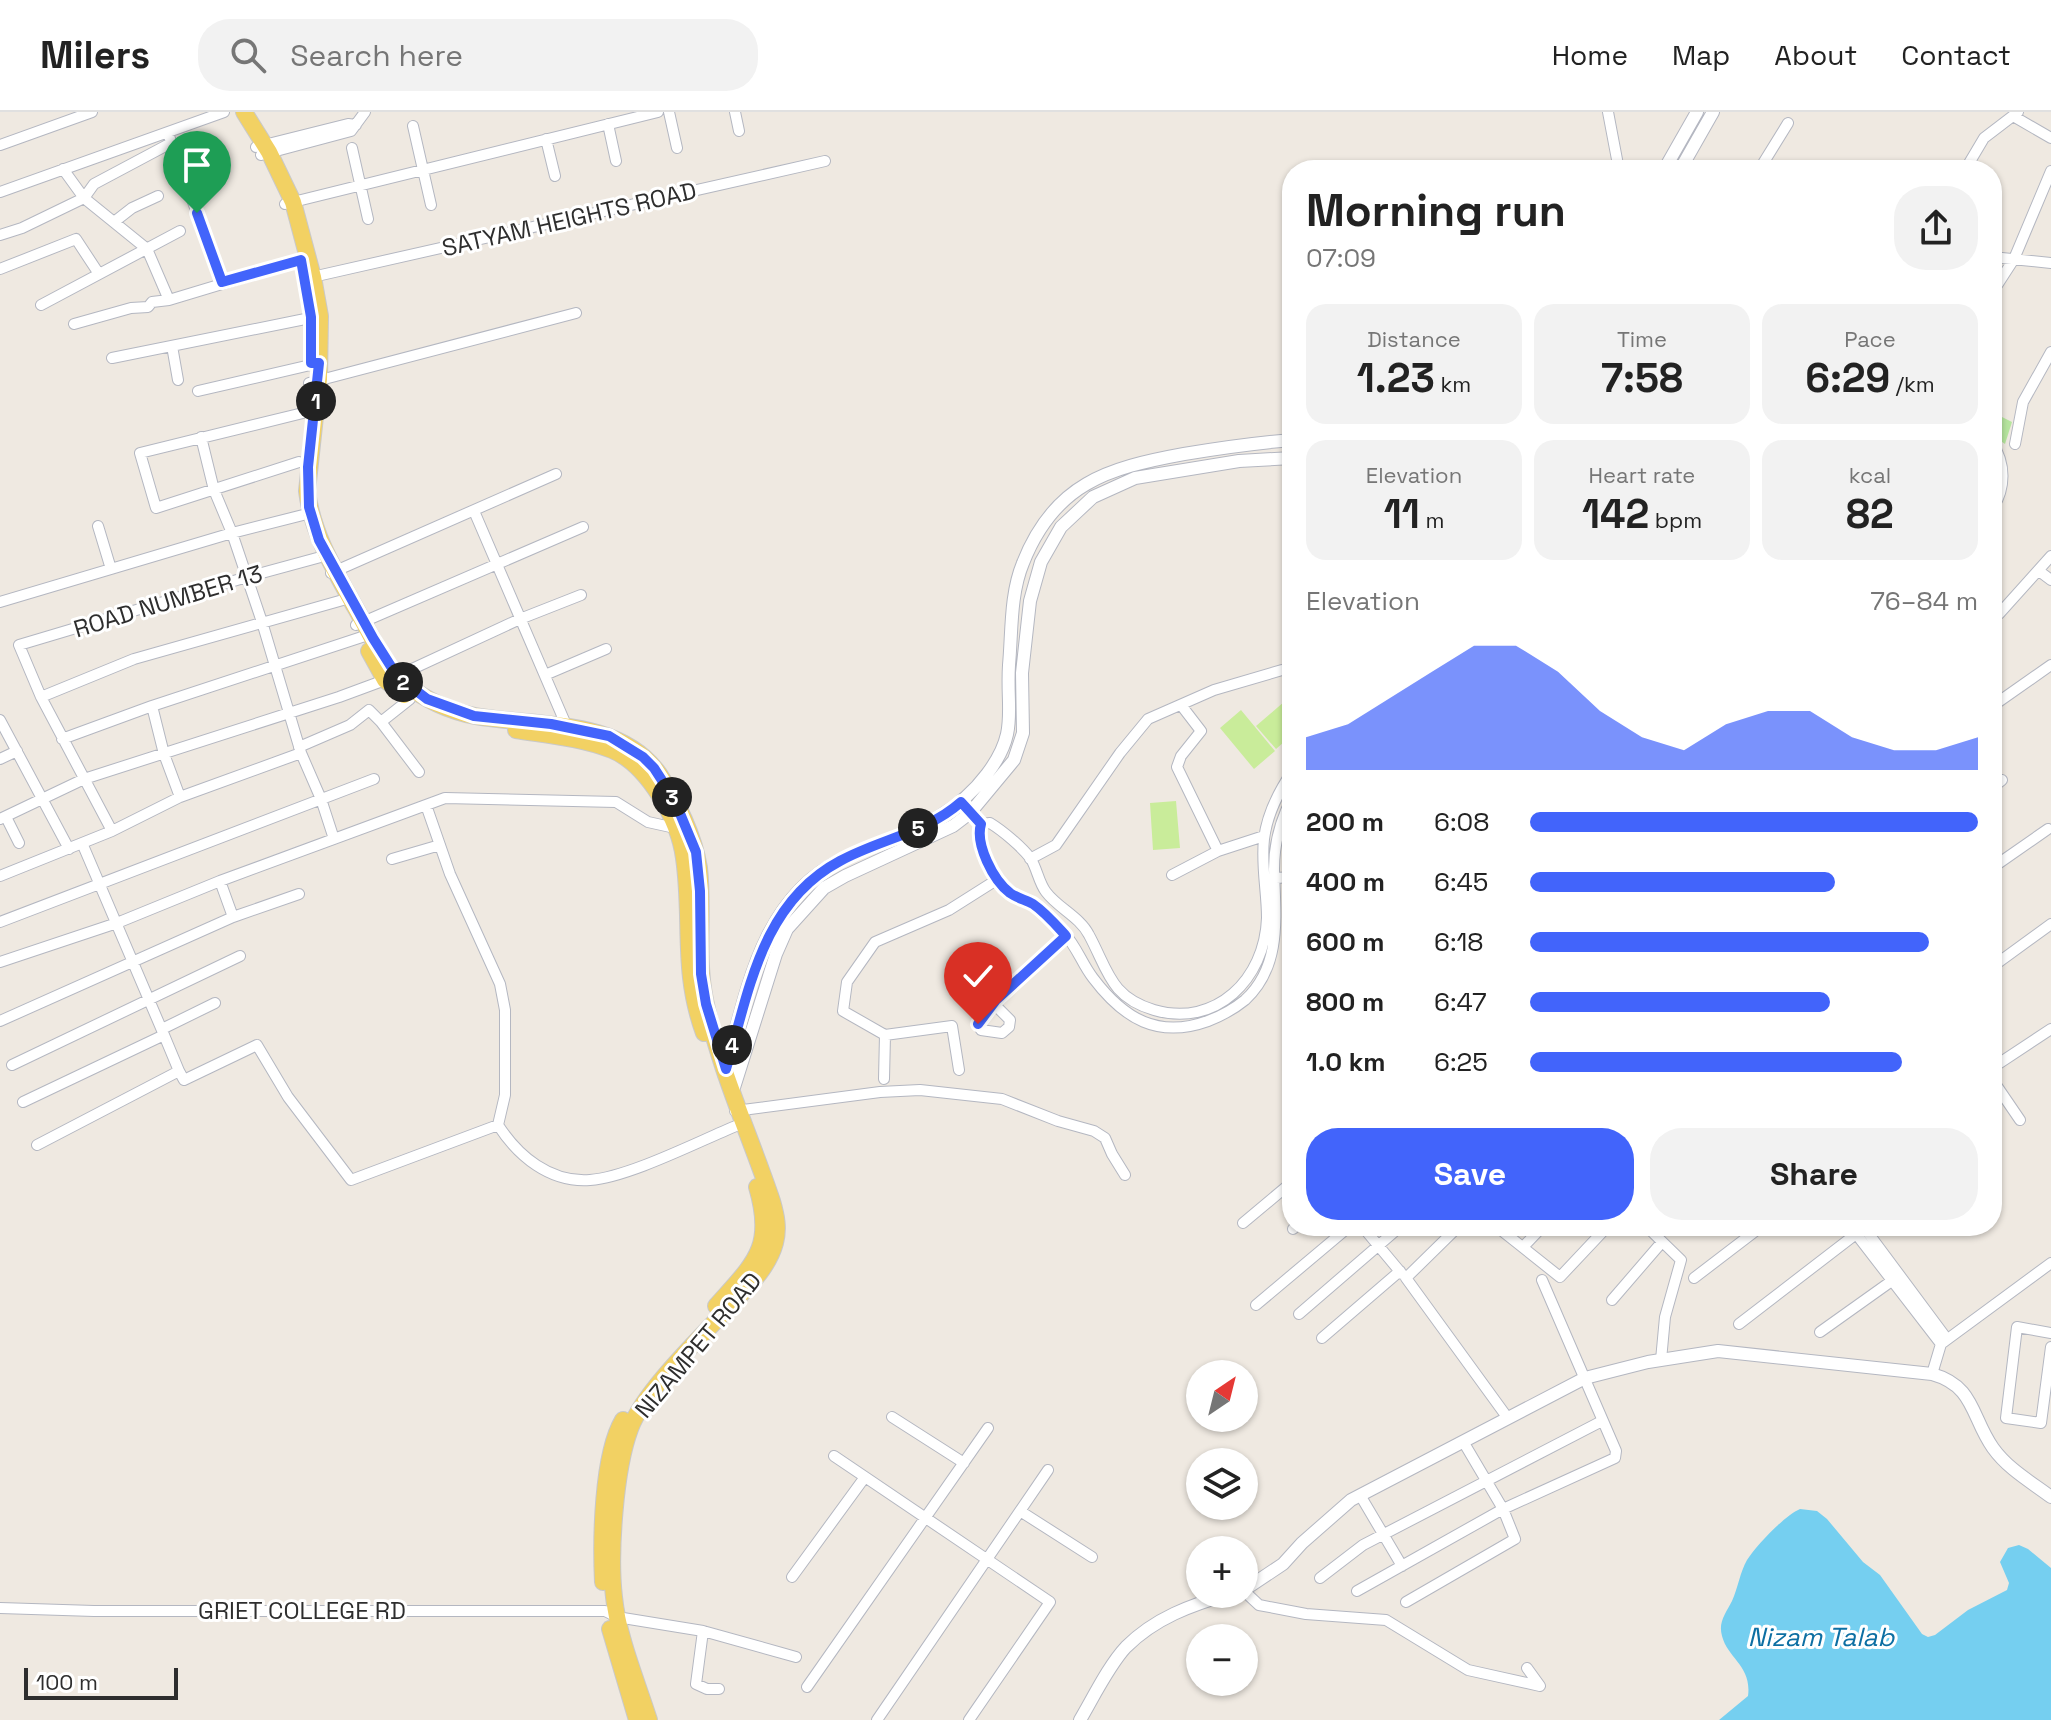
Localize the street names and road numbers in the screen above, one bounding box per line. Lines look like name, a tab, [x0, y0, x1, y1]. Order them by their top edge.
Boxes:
street label: SATYAM HEIGHTS ROAD	[439, 175, 699, 263]
street label: ROAD NUMBER 13	[70, 558, 266, 644]
street label: NIZAMPET ROAD	[628, 1266, 768, 1424]
street label: GRIET COLLEGE RD	[198, 1595, 406, 1626]

